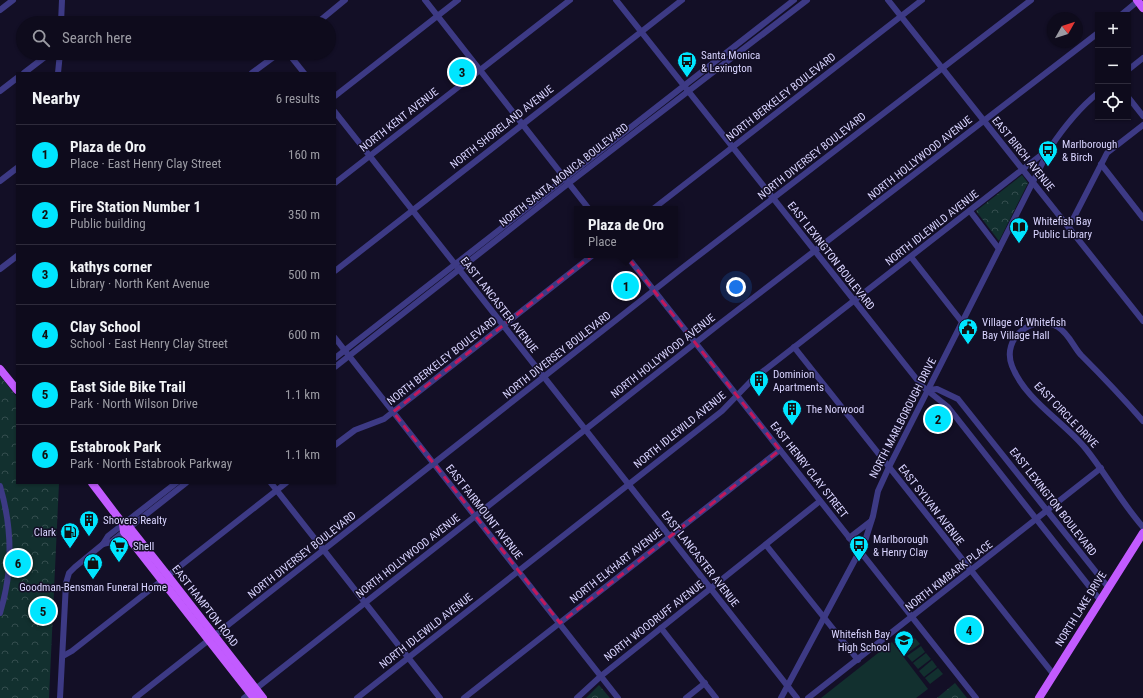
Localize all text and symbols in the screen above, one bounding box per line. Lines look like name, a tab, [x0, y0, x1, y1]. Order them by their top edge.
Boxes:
north arrow	[1047, 12, 1083, 48]
map controls	[1095, 12, 1131, 120]
button: +	[1095, 12, 1131, 48]
search box	[16, 16, 336, 60]
icon: search	[30, 27, 52, 49]
text: Search here	[62, 29, 132, 47]
button: −	[1095, 48, 1131, 84]
place label: Santa Monica & Lexington	[701, 49, 760, 75]
bus stop icon: Santa Monica & Lexington	[676, 50, 698, 78]
street label: NORTH BERKELEY BOULEVARD	[724, 50, 838, 144]
pin: 3	[449, 57, 475, 87]
street label: NORTH SHORELAND AVENUE	[448, 82, 557, 171]
button: locate	[1095, 84, 1131, 120]
street label: NORTH KENT AVENUE	[357, 85, 441, 155]
text: Nearby	[32, 88, 80, 108]
text: 6 results	[276, 91, 320, 106]
street label: NORTH DIVERSEY BOULEVARD	[755, 110, 869, 202]
street label: NORTH HOLLYWOOD AVENUE	[865, 113, 975, 203]
street label: EAST BIRCH AVENUE	[989, 114, 1057, 194]
street label: NORTH SANTA MONICA BOULEVARD	[497, 121, 631, 229]
text: Plaza de Oro	[70, 138, 146, 156]
place label: Marlborough & Birch	[1062, 138, 1117, 164]
bus stop icon: Marlborough & Birch	[1037, 139, 1059, 167]
text: 1	[42, 147, 48, 162]
text: 160 m	[288, 147, 320, 162]
text: Place · East Henry Clay Street	[70, 156, 221, 171]
street label: NORTH IDLEWILD AVENUE	[883, 187, 982, 268]
text: Fire Station Number 1	[70, 198, 201, 216]
street label: EAST LEXINGTON BOULEVARD	[785, 199, 877, 313]
popup	[574, 206, 678, 258]
text: 2	[42, 207, 48, 222]
text: 350 m	[288, 207, 320, 222]
place label: Whitefish Bay Public Library	[1033, 215, 1093, 241]
text: Public building	[70, 216, 146, 231]
text: Plaza de Oro	[588, 216, 664, 234]
library icon: Whitefish Bay Public Library	[1008, 216, 1030, 244]
text: Place	[588, 234, 617, 249]
street label: EAST LANCASTER AVENUE	[458, 255, 541, 356]
text: kathys corner	[70, 258, 152, 276]
text: 3	[42, 267, 48, 282]
text: 500 m	[288, 267, 320, 282]
pin: 1	[613, 271, 639, 301]
text: Library · North Kent Avenue	[70, 276, 210, 291]
your location	[726, 277, 746, 297]
street label: NORTH DIVERSEY BOULEVARD	[500, 309, 614, 401]
street label: NORTH HOLLYWOOD AVENUE	[608, 311, 718, 401]
street label: NORTH BERKELEY BOULEVARD	[385, 314, 499, 408]
place label: Village of Whitefish Bay Village Hall	[982, 316, 1066, 342]
public building icon: Village of Whitefish Bay Village Hall	[957, 317, 979, 345]
text: Clay School	[70, 318, 141, 336]
text: 4	[42, 327, 48, 342]
text: 600 m	[288, 327, 320, 342]
text: School · East Henry Clay Street	[70, 336, 228, 351]
street label: NORTH MARLBOROUGH DRIVE	[867, 355, 939, 480]
place label: Dominion Apartments	[773, 368, 824, 394]
building icon: Dominion Apartments	[748, 369, 770, 397]
text: East Side Bike Trail	[70, 378, 186, 396]
street label: EAST CIRCLE DRIVE	[1031, 379, 1101, 451]
text: 5	[42, 387, 48, 402]
text: 1.1 km	[285, 387, 320, 402]
street label: NORTH IDLEWILD AVENUE	[631, 389, 729, 471]
text: Park · North Wilson Drive	[70, 396, 198, 411]
building icon: The Norwood	[781, 398, 803, 426]
place label: The Norwood	[806, 403, 864, 416]
pin: 2	[925, 404, 951, 434]
street label: EAST HENRY CLAY STREET	[767, 419, 851, 521]
text: Estabrook Park	[70, 438, 161, 456]
street label: EAST LEXINGTON BOULEVARD	[1007, 445, 1099, 559]
text: 6	[42, 447, 48, 462]
text: 1.1 km	[285, 447, 320, 462]
text: Park · North Estabrook Parkway	[70, 456, 232, 471]
street label: EAST FAIRMOUNT AVENUE	[443, 462, 525, 562]
street label: EAST SYLVAN AVENUE	[895, 462, 967, 548]
building icon: Shovers Realty	[78, 509, 100, 537]
street label: NORTH DIVERSEY BOULEVARD	[245, 509, 359, 601]
street label: EAST LANCASTER AVENUE	[659, 509, 742, 610]
street label: NORTH HOLLYWOOD AVENUE	[353, 511, 463, 601]
place label: Shovers Realty	[103, 514, 167, 527]
fuel station icon: Clark	[59, 521, 81, 549]
place label: Clark	[34, 526, 56, 539]
street label: NORTH ELKHART AVENUE	[567, 526, 665, 606]
place label: Marlborough & Henry Clay	[873, 533, 928, 559]
bus stop icon: Marlborough & Henry Clay	[848, 534, 870, 562]
supermarket icon: Shell	[108, 535, 130, 563]
street label: NORTH KIMBARK PLACE	[903, 538, 996, 614]
place label: Shell	[133, 540, 154, 553]
pin: 6	[5, 548, 31, 578]
shop icon: Goodman-Bensman Funeral Home	[82, 552, 104, 580]
street label: EAST HAMPTON ROAD	[169, 563, 241, 649]
street label: NORTH LAKE DRIVE	[1053, 569, 1110, 649]
street label: NORTH WOODRUFF AVENUE	[602, 578, 707, 664]
place label: Goodman-Bensman Funeral Home	[19, 581, 167, 594]
street label: NORTH IDLEWILD AVENUE	[377, 590, 476, 671]
pin: 5	[30, 596, 56, 626]
pin: 4	[956, 615, 982, 645]
place label: Whitefish Bay High School	[831, 628, 890, 654]
school or university icon: Whitefish Bay High School	[893, 629, 915, 657]

